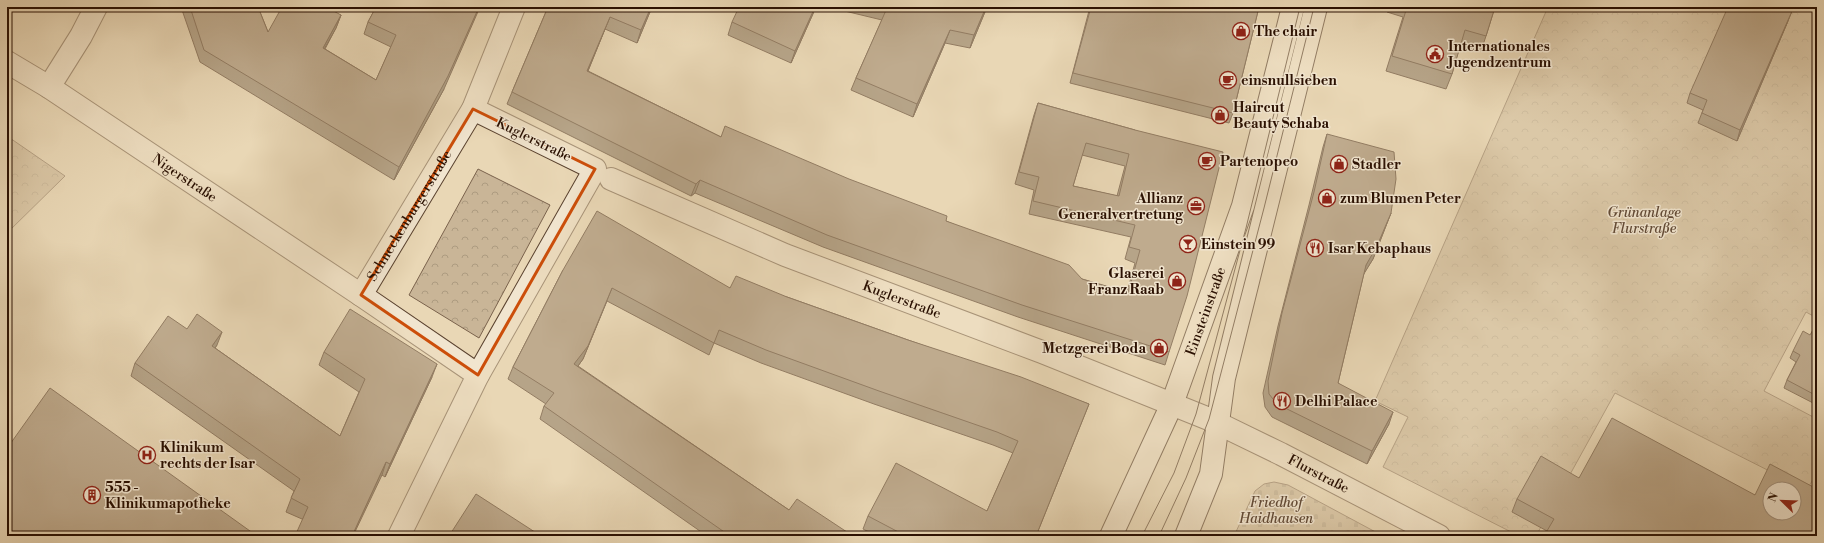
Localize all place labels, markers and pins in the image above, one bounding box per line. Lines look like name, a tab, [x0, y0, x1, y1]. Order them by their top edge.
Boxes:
shop icon: The chair	[1231, 21, 1251, 41]
place label: The chair	[1254, 23, 1317, 41]
place label: Internationales Jugendzentrum	[1446, 38, 1552, 72]
public building icon: Internationales Jugendzentrum	[1425, 44, 1445, 64]
cafe icon: einsnullsieben	[1218, 70, 1238, 90]
place label: einsnullsieben	[1241, 72, 1337, 90]
place label: Haircut Beauty Schaba	[1233, 99, 1330, 133]
shop icon: Haircut Beauty Schaba	[1210, 105, 1230, 125]
cafe icon: Partenopeo	[1197, 151, 1217, 171]
place label: Partenopeo	[1220, 153, 1298, 171]
shop icon: Stadler	[1329, 154, 1349, 174]
place label: Stadler	[1352, 156, 1401, 174]
shop icon: zum Blumen Peter	[1317, 188, 1337, 208]
place label: Allianz Generalvertretung	[1058, 190, 1184, 224]
place label: zum Blumen Peter	[1340, 190, 1461, 208]
office icon: Allianz Generalvertretung	[1186, 196, 1206, 216]
bar icon: Einstein 99	[1178, 234, 1198, 254]
place label: Einstein 99	[1201, 236, 1276, 254]
restaurant icon: Isar Kebaphaus	[1305, 238, 1325, 258]
place label: Isar Kebaphaus	[1328, 240, 1431, 258]
place label: Glaserei Franz Raab	[1088, 265, 1165, 299]
shop icon: Glaserei Franz Raab	[1167, 271, 1187, 291]
shop icon: Metzgerei Boda	[1149, 338, 1169, 358]
place label: Metzgerei Boda	[1042, 340, 1146, 358]
restaurant icon: Delhi Palace	[1272, 391, 1292, 411]
place label: Delhi Palace	[1295, 393, 1378, 411]
place label: Klinikum rechts der Isar	[160, 439, 255, 473]
hospital icon: Klinikum rechts der Isar	[137, 445, 157, 465]
place label: 555 - Klinikumapotheke	[105, 479, 231, 513]
building icon: 555 - Klinikumapotheke	[82, 485, 102, 505]

